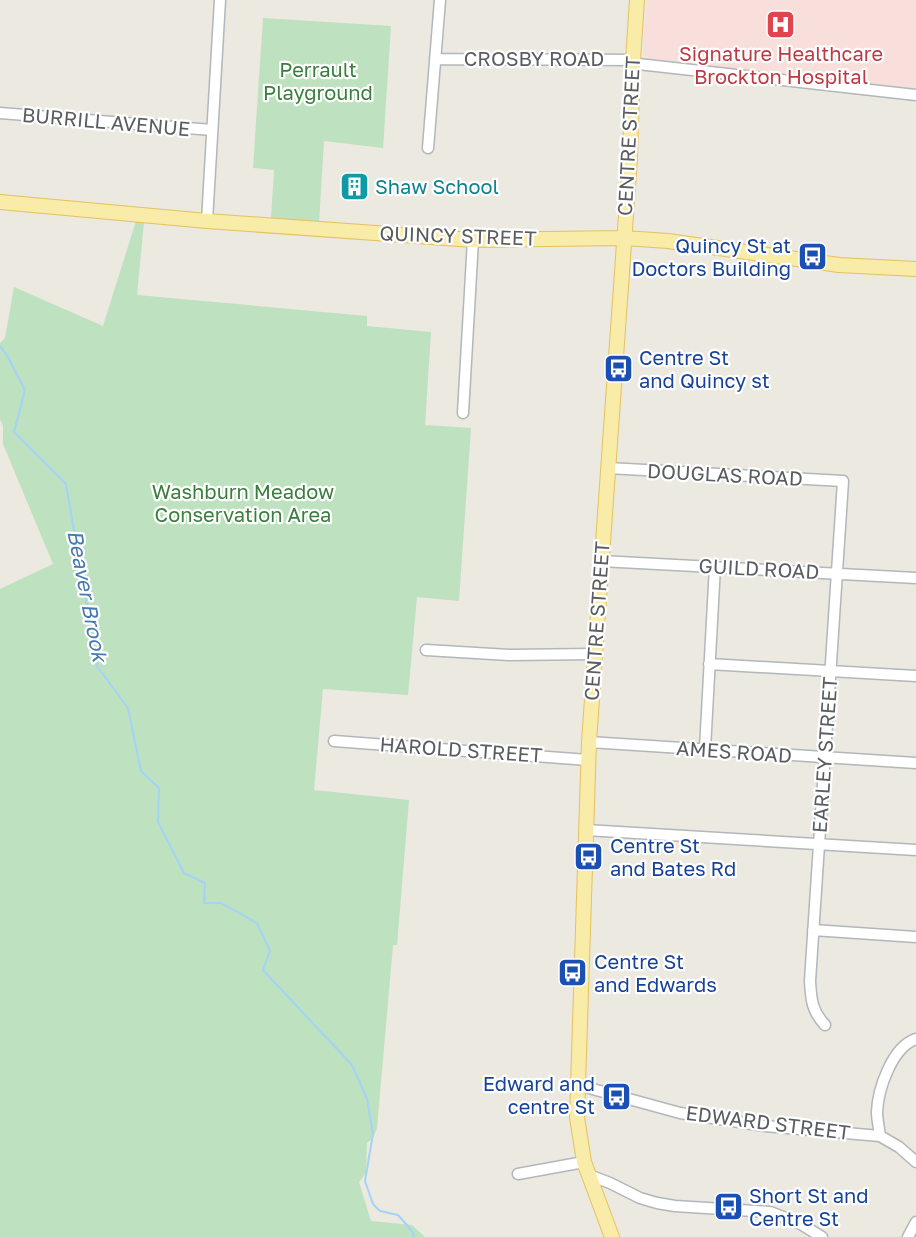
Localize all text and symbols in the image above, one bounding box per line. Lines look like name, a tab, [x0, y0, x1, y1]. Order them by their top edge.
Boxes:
hospital icon: Signature Healthcare Brockton Hospital	[765, 8, 797, 40]
place label: Signature Healthcare Brockton Hospital	[679, 41, 883, 88]
street label: CROSBY ROAD	[464, 46, 604, 70]
street label: CENTRE STREET	[612, 56, 644, 216]
park label: Perrault Playground	[263, 57, 373, 104]
street label: BURRILL AVENUE	[21, 102, 191, 140]
building icon: Shaw School	[338, 171, 370, 203]
place label: Shaw School	[375, 174, 499, 198]
street label: QUINCY STREET	[379, 220, 537, 250]
place label: Quincy St at Doctors Building	[631, 233, 791, 280]
bus stop icon: Quincy St at Doctors Building	[796, 241, 828, 273]
place label: Centre St and Quincy st	[639, 345, 770, 392]
bus stop icon: Centre St and Quincy st	[602, 353, 634, 385]
street label: DOUGLAS ROAD	[647, 458, 804, 490]
park label: Washburn Meadow Conservation Area	[152, 479, 334, 526]
water label: Beaver Brook	[62, 528, 114, 666]
street label: CENTRE STREET	[578, 540, 614, 701]
street label: GUILD ROAD	[698, 553, 820, 583]
street label: EARLEY STREET	[807, 676, 841, 834]
street label: HAROLD STREET	[379, 731, 543, 767]
street label: AMES ROAD	[675, 735, 793, 767]
place label: Centre St and Bates Rd	[610, 833, 736, 880]
bus stop icon: Centre St and Bates Rd	[573, 841, 605, 873]
place label: Centre St and Edwards	[594, 949, 717, 996]
bus stop icon: Centre St and Edwards	[557, 957, 589, 989]
place label: Edward and centre St	[483, 1071, 595, 1118]
bus stop icon: Edward and centre St	[600, 1080, 632, 1112]
street label: EDWARD STREET	[684, 1100, 852, 1144]
place label: Short St and Centre St	[749, 1183, 869, 1230]
bus stop icon: Short St and Centre St	[712, 1191, 744, 1223]

